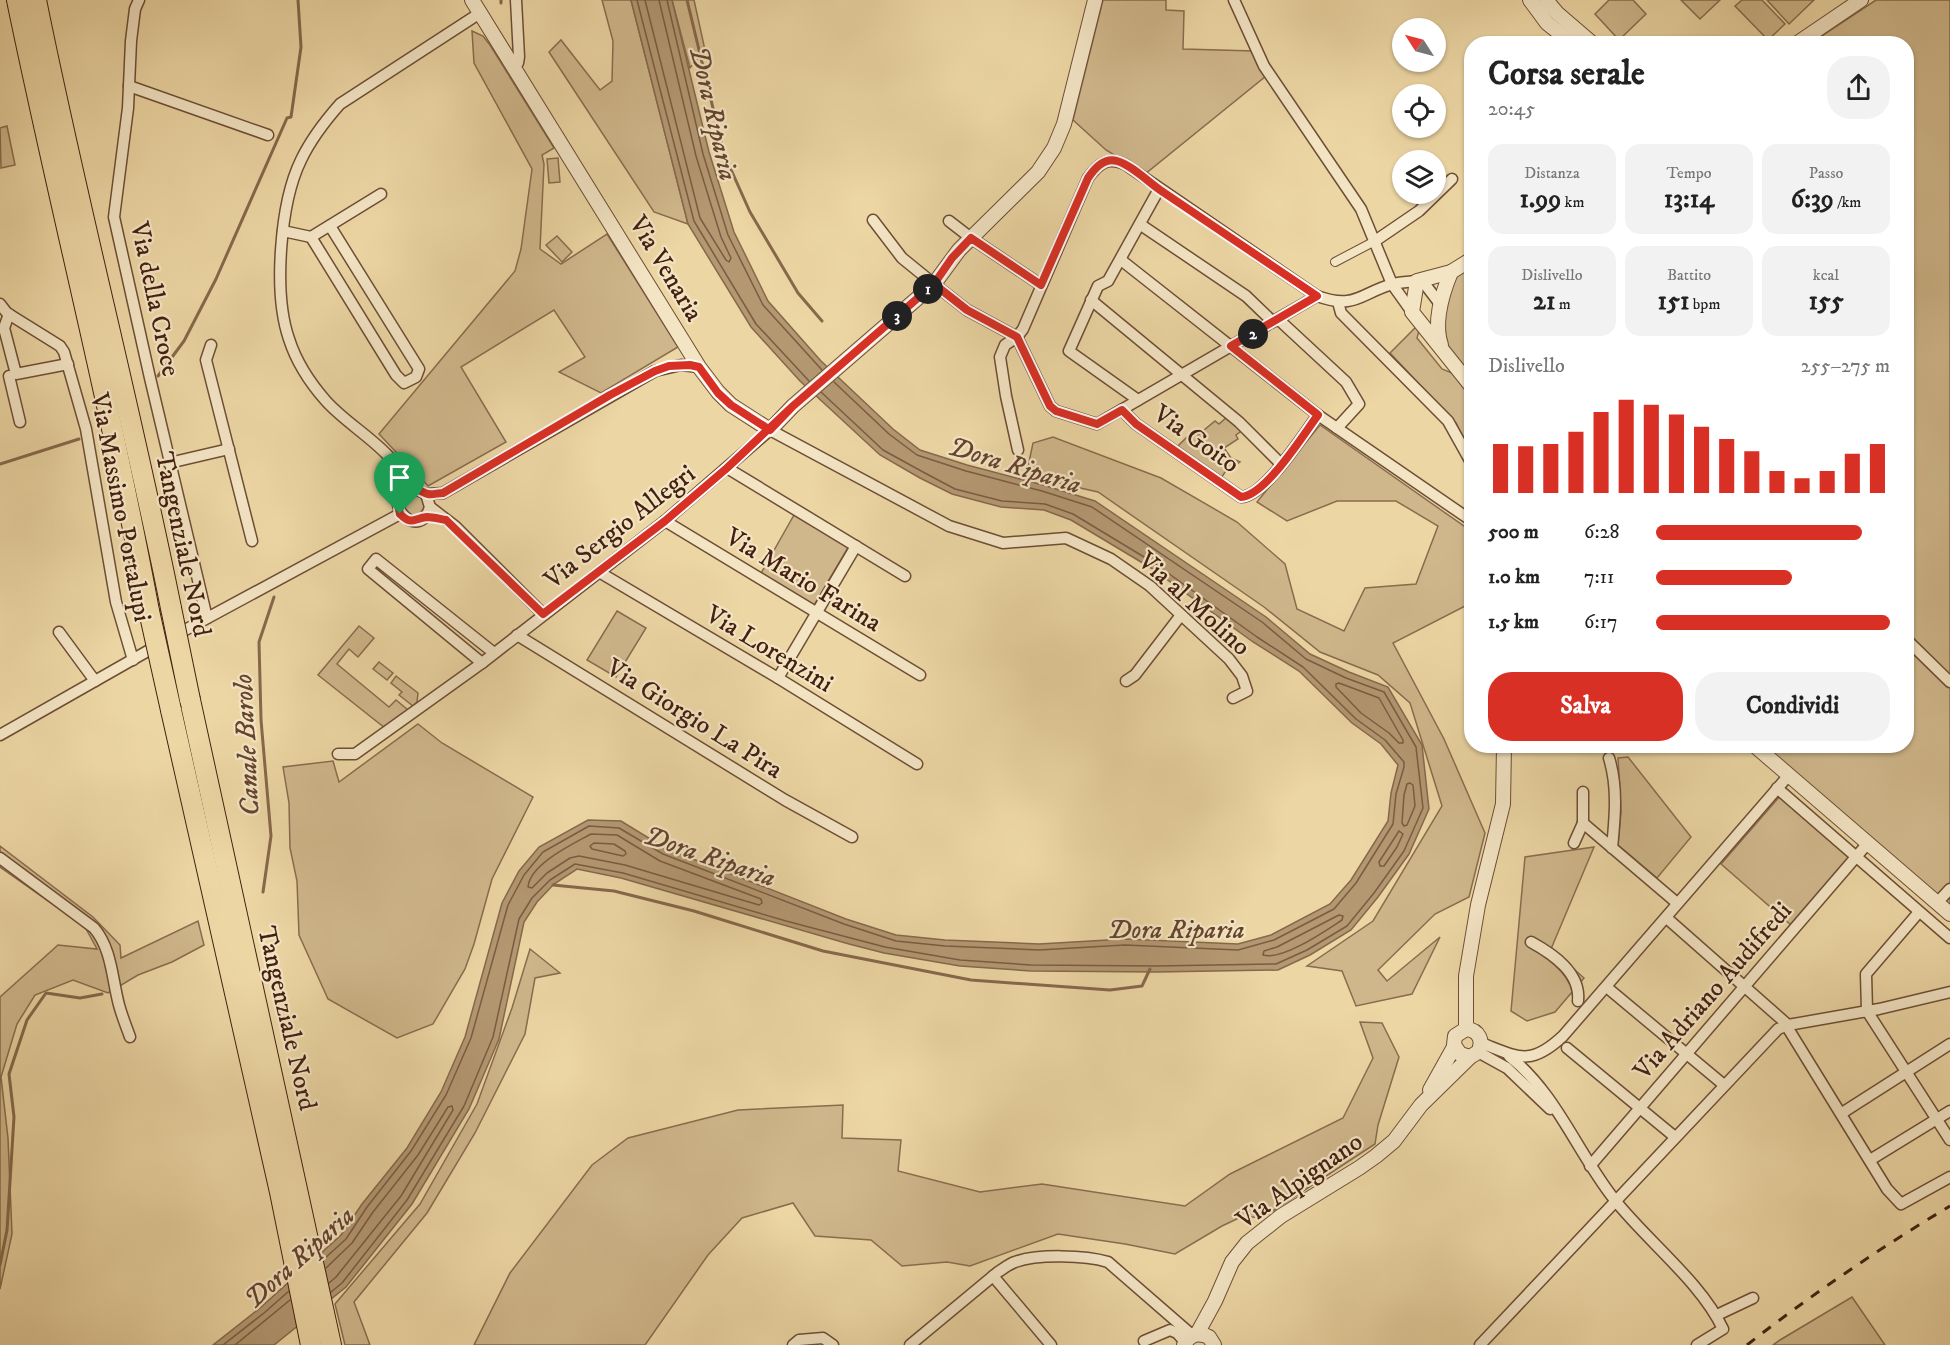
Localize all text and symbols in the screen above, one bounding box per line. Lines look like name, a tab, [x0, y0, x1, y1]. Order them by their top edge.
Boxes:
north arrow	[1392, 18, 1446, 72]
map controls	[1392, 18, 1446, 204]
water label: Dora Riparia	[681, 43, 745, 184]
text: Corsa serale	[1488, 54, 1645, 95]
button: share	[1827, 56, 1890, 119]
button: locate	[1392, 84, 1446, 138]
text: 20:45	[1488, 97, 1535, 122]
button: layers	[1392, 150, 1446, 204]
text: Distanza	[1524, 163, 1580, 183]
text: Tempo	[1667, 163, 1711, 183]
text: Passo	[1809, 163, 1843, 183]
text: 1.99	[1519, 183, 1561, 216]
text: 13:14	[1664, 183, 1714, 216]
text: 6:39	[1791, 183, 1834, 216]
text: km	[1561, 192, 1585, 212]
text: /km	[1834, 192, 1861, 212]
street label: Via Venaria	[621, 209, 710, 328]
street label: Via della Croce	[122, 218, 187, 380]
text: Dislivello	[1521, 265, 1583, 285]
text: Battito	[1667, 265, 1711, 285]
text: kcal	[1813, 265, 1839, 285]
pin: 1	[913, 274, 943, 304]
text: 1	[925, 279, 931, 299]
text: 21	[1533, 285, 1555, 318]
text: 151	[1658, 285, 1689, 318]
text: 155	[1808, 285, 1844, 318]
text: m	[1555, 294, 1571, 314]
text: bpm	[1689, 294, 1720, 314]
pin: 3	[882, 301, 912, 331]
text: 3	[894, 306, 900, 326]
pin: 2	[1238, 319, 1268, 349]
text: 2	[1249, 324, 1257, 344]
text: Dislivello	[1488, 354, 1565, 379]
text: 255–275 m	[1801, 354, 1890, 379]
street label: Via Massimo Portalupi	[82, 389, 159, 624]
street label: Via Goito	[1146, 397, 1246, 481]
water label: Dora Riparia	[944, 430, 1085, 502]
street label: Tangenziale Nord	[147, 449, 218, 640]
pin	[374, 452, 425, 514]
street label: Via Sergio Allegri	[537, 458, 702, 597]
icon: arrive	[383, 461, 416, 494]
street label: Via Mario Farina	[718, 520, 887, 640]
text: 500 m	[1488, 520, 1539, 545]
text: 6:28	[1584, 520, 1619, 545]
street label: Via al Molino	[1130, 544, 1257, 663]
text: 1.0 km	[1488, 565, 1540, 590]
text: 7:11	[1584, 565, 1614, 590]
street label: Via Lorenzini	[699, 598, 839, 700]
text: 1.5 km	[1488, 610, 1539, 635]
text: 6:17	[1584, 610, 1618, 635]
street label: Via Giorgio La Pira	[599, 651, 789, 787]
button: Salva	[1488, 672, 1683, 741]
button: Condividi	[1695, 672, 1890, 741]
water label: Canale Barolo	[226, 673, 268, 817]
water label: Dora Riparia	[639, 819, 780, 895]
street label: Via Adriano Audifredi	[1626, 895, 1800, 1088]
water label: Dora Riparia	[1107, 913, 1245, 947]
street label: Tangenziale Nord	[249, 923, 324, 1114]
street label: Via Alpignano	[1229, 1126, 1370, 1238]
water label: Dora Riparia	[237, 1199, 362, 1316]

